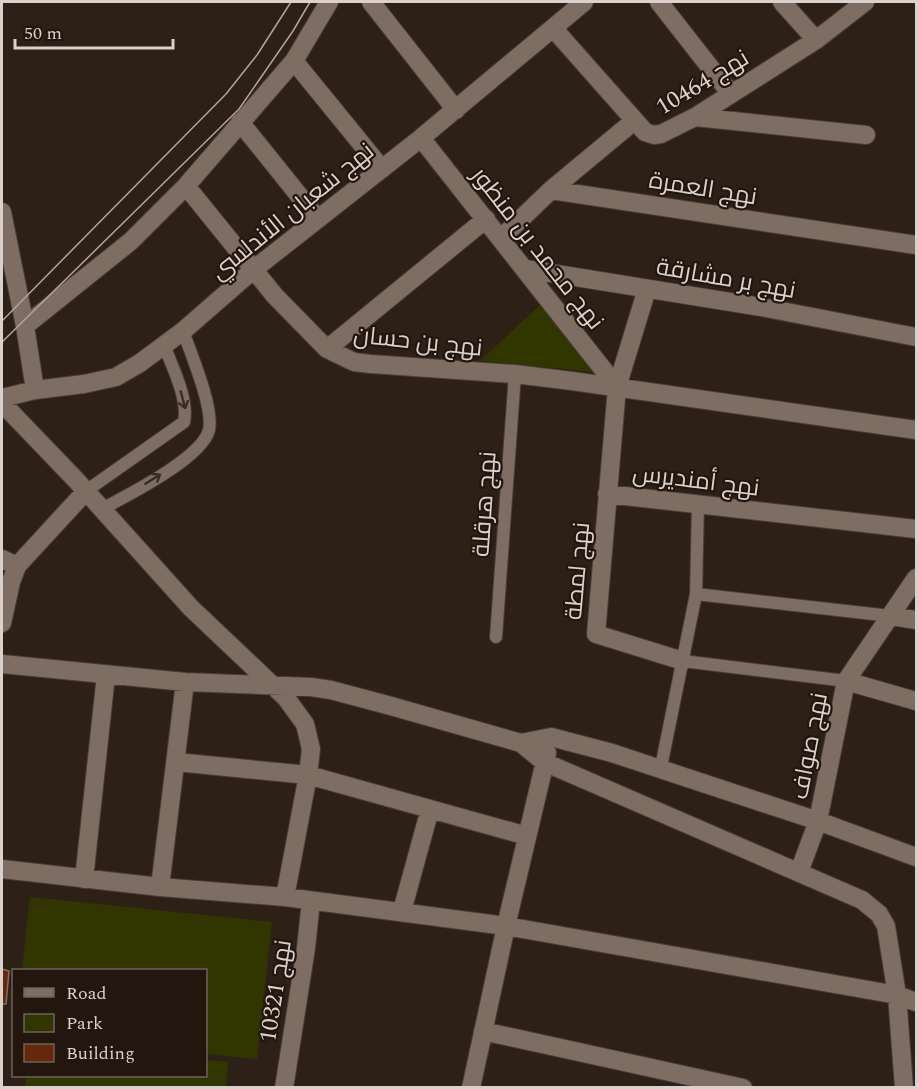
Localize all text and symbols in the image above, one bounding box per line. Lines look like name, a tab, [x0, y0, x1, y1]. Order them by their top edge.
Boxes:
scale bar	[15, 12, 172, 50]
text: 50 m	[24, 20, 62, 47]
street label: نهج 10464	[649, 41, 756, 125]
street label: نهج شعبان الأندلسي	[203, 134, 382, 289]
street label: نهج محمد بن منظور	[461, 158, 612, 338]
street label: نهج العمرة	[646, 163, 760, 215]
street label: نهج بر مشارقة	[653, 249, 798, 309]
street label: نهج بن حسان	[352, 317, 484, 367]
one-way arrow	[177, 391, 189, 410]
street label: نهج هرقلة	[463, 450, 507, 558]
street label: نهج أمنديرس	[630, 455, 761, 507]
one-way arrow	[144, 473, 161, 485]
street label: نهج لمطة	[556, 521, 600, 621]
street label: نهج صواف	[782, 690, 838, 803]
street label: نهج 10321	[250, 937, 302, 1045]
legend	[12, 969, 207, 1077]
text: Road	[66, 980, 107, 1007]
text: Park	[66, 1010, 103, 1037]
text: Building	[66, 1040, 135, 1067]

